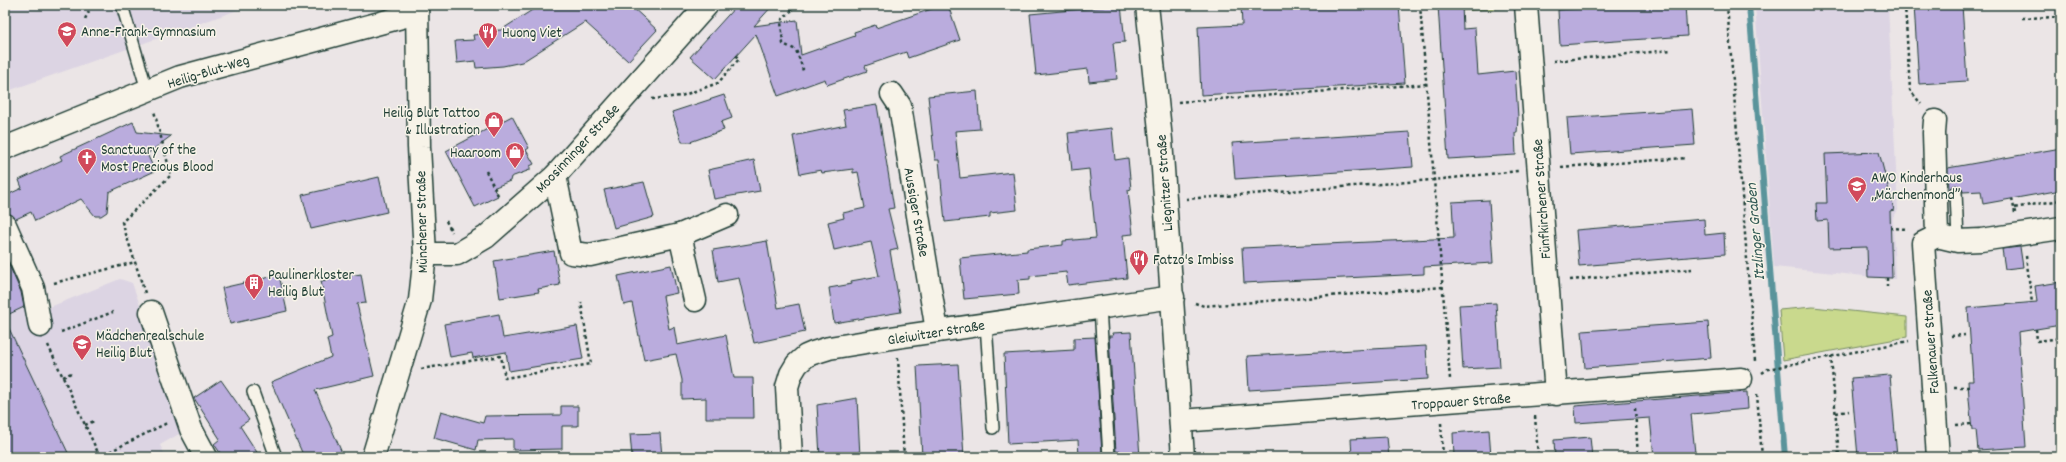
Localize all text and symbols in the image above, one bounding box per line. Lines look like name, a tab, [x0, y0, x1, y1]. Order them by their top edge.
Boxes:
school or university icon: Anne-Frank-Gymnasium	[56, 20, 78, 48]
restaurant icon: Huong Viet	[477, 21, 499, 49]
place label: Anne-Frank-Gymnasium	[81, 22, 216, 44]
place label: Huong Viet	[502, 23, 562, 45]
street label: Heilig-Blut-Weg	[165, 50, 252, 96]
street label: Moosinninger Straße	[531, 99, 626, 199]
place label: Heilig Blut Tattoo & Illustration	[383, 103, 480, 142]
shop icon: Heilig Blut Tattoo & Illustration	[483, 110, 505, 138]
street label: Liegnitzer Straße	[1152, 133, 1180, 232]
street label: Fünfkirchener Straße	[1528, 138, 1558, 260]
place label: Sanctuary of the Most Precious Blood	[101, 140, 213, 179]
shop icon: Haaroom	[504, 141, 526, 169]
place label: Haaroom	[450, 143, 501, 165]
church icon: Sanctuary of the Most Precious Blood	[76, 147, 98, 175]
street label: Aussiger Straße	[896, 166, 934, 259]
place label: AWO Kinderhaus „Märchenmond”	[1871, 168, 1962, 207]
street label: Münchener Straße	[411, 170, 435, 274]
school or university icon: AWO Kinderhaus „Märchenmond”	[1846, 175, 1868, 203]
water label: Itzlinger Graben	[1741, 182, 1772, 281]
restaurant icon: Fatzo's Imbiss	[1128, 248, 1150, 276]
place label: Fatzo's Imbiss	[1153, 250, 1234, 272]
place label: Paulinerkloster Heilig Blut	[268, 265, 355, 304]
building icon: Paulinerkloster Heilig Blut	[243, 272, 265, 300]
street label: Falkenauer Straße	[1917, 289, 1947, 395]
street label: Gleiwitzer Straße	[886, 315, 987, 353]
place label: Mädchenrealschule Heilig Blut	[96, 326, 205, 365]
school or university icon: Mädchenrealschule Heilig Blut	[71, 333, 93, 361]
street label: Troppauer Straße	[1411, 389, 1512, 417]

